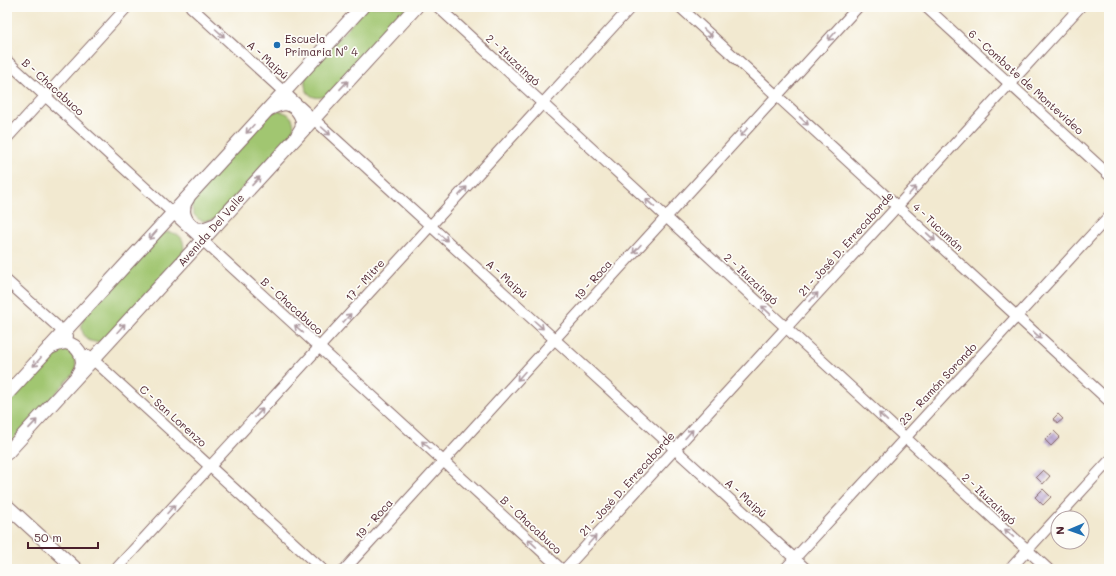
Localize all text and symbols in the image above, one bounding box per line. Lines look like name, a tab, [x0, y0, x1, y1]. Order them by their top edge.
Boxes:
street label: 6 - Combate de Montevideo	[965, 26, 1088, 138]
one-way arrow	[215, 29, 225, 38]
one-way arrow	[703, 29, 714, 38]
place label: Escuela Primaria N° 4	[285, 31, 358, 59]
street label: 2 - Ituzaingó	[483, 31, 544, 89]
one-way arrow	[827, 31, 836, 41]
street label: A - Maipú	[244, 37, 292, 82]
marker: Escuela Primaria N° 4	[272, 40, 282, 50]
street label: B - Chacabuco	[19, 55, 88, 119]
one-way arrow	[340, 80, 349, 90]
one-way arrow	[799, 116, 809, 126]
one-way arrow	[246, 123, 255, 134]
one-way arrow	[321, 126, 332, 135]
one-way arrow	[739, 127, 749, 137]
one-way arrow	[252, 175, 261, 186]
one-way arrow	[907, 185, 916, 196]
one-way arrow	[458, 186, 467, 196]
street label: 21 - José D. Errecaborde	[795, 188, 897, 299]
street label: Avenida Del Valle	[174, 190, 247, 269]
one-way arrow	[645, 198, 655, 207]
street label: 4 - Tucumán	[910, 199, 967, 254]
one-way arrow	[148, 230, 158, 240]
one-way arrow	[438, 232, 448, 242]
one-way arrow	[926, 233, 936, 242]
one-way arrow	[633, 243, 642, 254]
street label: 2 - Ituzaingó	[721, 250, 782, 308]
street label: 17 - Mitre	[342, 255, 388, 304]
street label: A - Maipú	[483, 256, 531, 301]
street label: 19 - Roca	[570, 256, 615, 303]
street label: B - Chacabuco	[258, 274, 327, 338]
one-way arrow	[810, 292, 819, 302]
one-way arrow	[761, 305, 772, 314]
one-way arrow	[342, 312, 351, 323]
one-way arrow	[534, 320, 544, 330]
one-way arrow	[117, 323, 126, 333]
one-way arrow	[295, 325, 305, 334]
one-way arrow	[1032, 330, 1042, 339]
street label: 23 - Ramón Sorondo	[896, 339, 980, 428]
one-way arrow	[32, 356, 41, 367]
one-way arrow	[517, 370, 526, 381]
street label: C - San Lorenzo	[137, 381, 210, 450]
one-way arrow	[254, 408, 263, 419]
one-way arrow	[877, 412, 888, 421]
one-way arrow	[29, 419, 38, 429]
street label: 21 - José D. Errecaborde	[576, 428, 678, 539]
one-way arrow	[684, 429, 693, 439]
one-way arrow	[421, 441, 431, 450]
street label: 2 - Ituzaingó	[959, 470, 1020, 528]
street label: A - Maipú	[722, 475, 770, 520]
street label: B - Chacabuco	[497, 492, 566, 557]
street label: 19 - Roca	[351, 495, 396, 542]
one-way arrow	[166, 504, 176, 514]
north arrow	[1050, 510, 1090, 550]
scale bar	[28, 524, 98, 550]
text: N	[1052, 526, 1067, 535]
one-way arrow	[1004, 528, 1014, 538]
text: 50 m	[34, 529, 62, 545]
one-way arrow	[587, 535, 596, 545]
one-way arrow	[527, 538, 538, 547]

